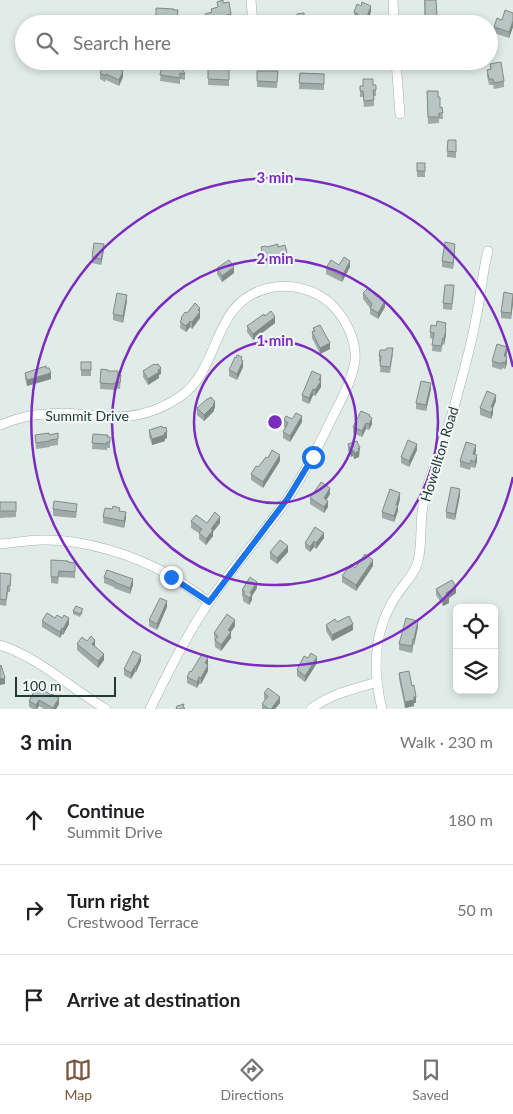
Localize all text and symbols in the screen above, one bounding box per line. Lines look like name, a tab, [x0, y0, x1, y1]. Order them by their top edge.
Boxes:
search box	[15, 15, 498, 70]
icon: search	[33, 29, 61, 57]
text: Search here	[73, 31, 171, 54]
text: 3 min	[256, 168, 294, 186]
text: 2 min	[256, 249, 294, 267]
text: 1 min	[256, 331, 294, 349]
street label: Howellton Road	[416, 404, 462, 504]
street label: Summit Drive	[45, 407, 129, 424]
centre of rings	[266, 413, 284, 431]
route start	[302, 446, 325, 469]
route end	[160, 566, 183, 589]
map controls	[453, 604, 498, 694]
button: locate	[453, 604, 498, 649]
button: layers	[453, 649, 498, 694]
scale bar	[15, 674, 116, 697]
text: 100 m	[22, 677, 61, 694]
text: 3 min	[20, 729, 72, 754]
text: Walk · 230 m	[400, 732, 493, 751]
text: Continue	[67, 799, 145, 822]
icon: ahead	[20, 806, 48, 834]
text: 180 m	[448, 810, 493, 829]
text: Summit Drive	[67, 822, 163, 841]
text: Turn right	[67, 889, 149, 912]
icon: right	[20, 896, 48, 924]
text: 50 m	[457, 900, 493, 919]
text: Crestwood Terrace	[67, 912, 199, 931]
icon: arrive	[20, 986, 48, 1014]
text: Arrive at destination	[67, 988, 240, 1011]
tab: Map	[64, 1056, 92, 1103]
tab: Directions	[221, 1056, 284, 1103]
tab: Saved	[412, 1056, 449, 1103]

